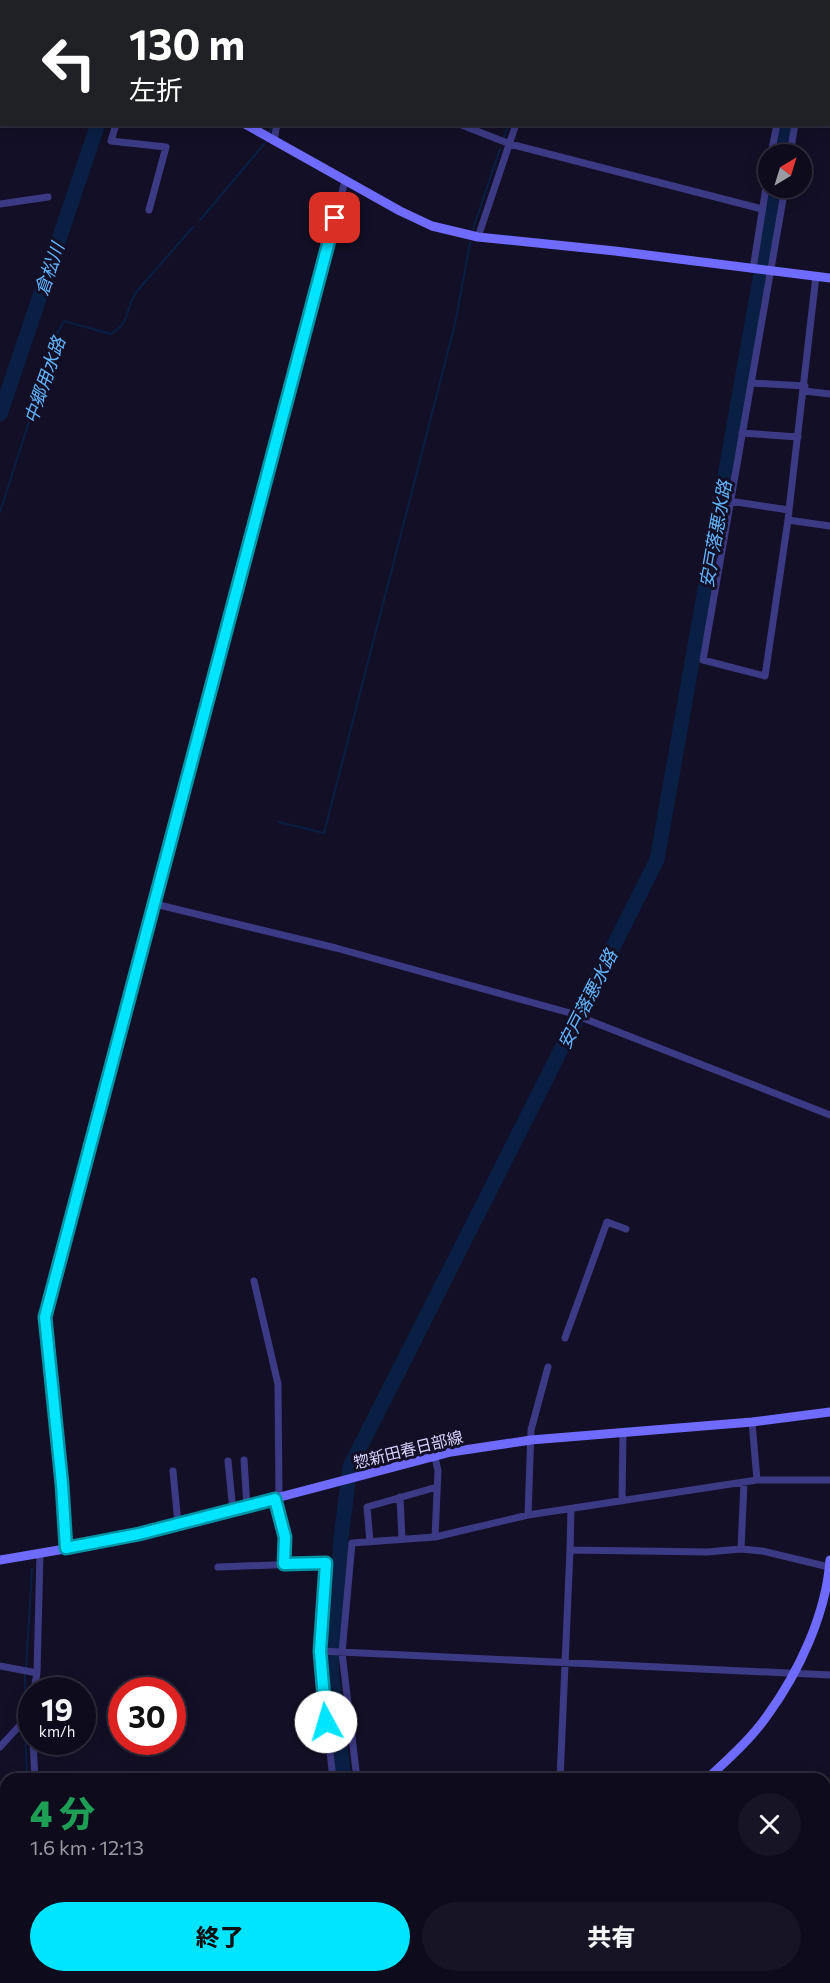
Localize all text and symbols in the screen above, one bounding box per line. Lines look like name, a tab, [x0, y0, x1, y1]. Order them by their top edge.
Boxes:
text: 130 m	[129, 17, 245, 69]
icon: left	[30, 24, 108, 102]
text: 左折	[129, 73, 183, 106]
north arrow	[758, 144, 812, 198]
map controls	[758, 144, 812, 198]
pin	[309, 192, 360, 243]
icon: arrive	[318, 201, 351, 234]
water label: 倉松川	[30, 238, 69, 298]
water label: 中郷用水路	[19, 332, 70, 426]
water label: 安戸落悪水路	[695, 477, 736, 589]
water label: 安戸落悪水路	[553, 944, 622, 1052]
street label: 惣新田春日部線	[351, 1426, 465, 1472]
speed limit sign: 30	[108, 1677, 186, 1755]
text: 19	[41, 1690, 73, 1727]
position arrow	[294, 1690, 358, 1754]
text: km/h	[39, 1722, 75, 1740]
text: 4 分	[30, 1790, 95, 1834]
button: close	[738, 1793, 801, 1856]
text: 1.6 km · 12:13	[30, 1835, 144, 1859]
button: 終了	[30, 1902, 410, 1971]
button: 共有	[422, 1902, 801, 1971]

